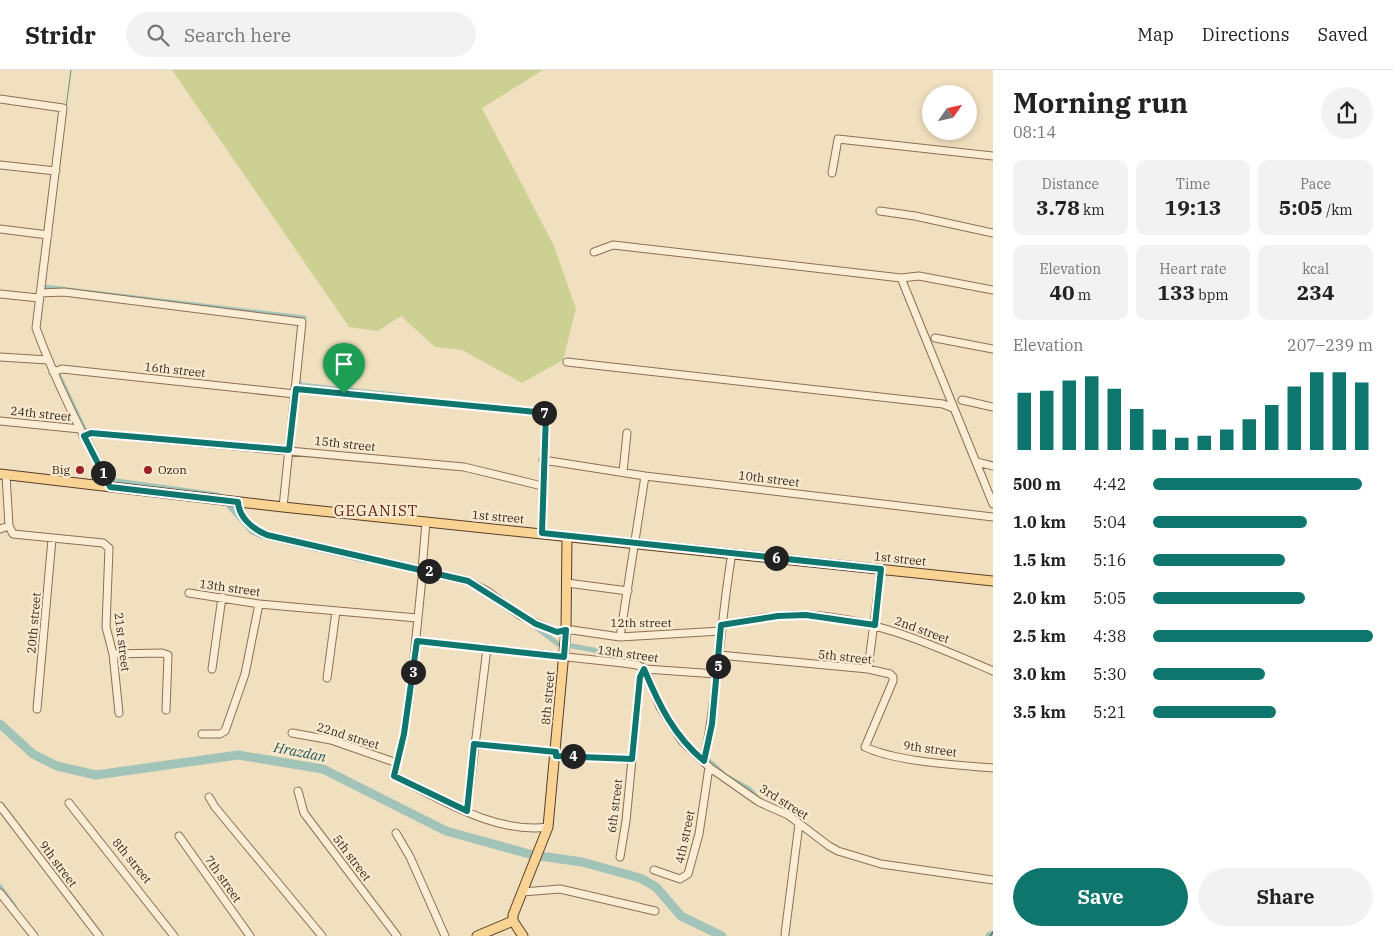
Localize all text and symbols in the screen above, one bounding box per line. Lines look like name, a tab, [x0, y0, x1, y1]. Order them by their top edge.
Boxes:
search box	[126, 12, 476, 57]
text: Stridr	[25, 19, 96, 51]
icon: search	[144, 21, 172, 49]
text: Search here	[184, 23, 291, 47]
text: Map	[1137, 23, 1174, 46]
text: Directions	[1202, 23, 1290, 46]
text: Saved	[1318, 23, 1368, 46]
text: Morning run	[1013, 84, 1188, 121]
north arrow	[922, 85, 978, 140]
map controls	[922, 85, 977, 140]
button: share	[1321, 87, 1373, 139]
text: 08:14	[1013, 122, 1056, 142]
text: Distance	[1042, 175, 1099, 193]
text: Time	[1176, 175, 1210, 193]
text: Pace	[1300, 175, 1331, 193]
text: 3.78	[1036, 193, 1080, 221]
text: 19:13	[1165, 193, 1221, 221]
text: 5:05	[1279, 193, 1323, 221]
text: km	[1080, 201, 1105, 219]
text: /km	[1323, 201, 1353, 219]
text: Elevation	[1039, 260, 1101, 278]
text: Heart rate	[1159, 260, 1226, 278]
text: kcal	[1302, 260, 1329, 278]
text: 40	[1049, 278, 1075, 306]
text: 133	[1157, 278, 1195, 306]
text: 234	[1297, 278, 1335, 306]
text: m	[1075, 286, 1091, 304]
text: bpm	[1195, 286, 1229, 304]
text: Elevation	[1013, 335, 1083, 355]
text: 207–239 m	[1287, 335, 1373, 355]
pin	[323, 343, 365, 394]
icon: arrive	[330, 350, 358, 378]
street label: 16th street	[144, 359, 206, 380]
pin: 7	[532, 400, 556, 426]
street label: 24th street	[10, 403, 72, 424]
text: 7	[540, 404, 549, 422]
street label: 15th street	[314, 433, 376, 454]
pin: 1	[90, 460, 116, 486]
place label: Big	[52, 462, 70, 477]
place label: Ozon	[158, 462, 187, 477]
marker: Big	[74, 464, 86, 476]
text: 1	[99, 464, 108, 482]
marker: Ozon	[142, 464, 154, 476]
street label: 10th street	[738, 467, 800, 490]
text: 500 m	[1013, 474, 1061, 494]
text: 4:42	[1093, 474, 1126, 494]
district label: GEGANIST	[334, 501, 418, 520]
street label: 1st street	[471, 507, 525, 526]
text: 1.0 km	[1013, 512, 1066, 532]
text: 5:04	[1093, 512, 1126, 532]
pin: 6	[764, 546, 788, 570]
street label: 1st street	[873, 548, 927, 569]
text: 6	[772, 549, 781, 567]
text: 1.5 km	[1013, 550, 1066, 570]
text: 5:16	[1093, 550, 1126, 570]
pin: 2	[416, 558, 442, 584]
text: 2	[425, 562, 434, 580]
street label: 13th street	[199, 576, 261, 599]
text: 2.0 km	[1013, 588, 1066, 608]
text: 5:05	[1093, 588, 1126, 608]
street label: 20th street	[23, 592, 44, 654]
street label: 21st street	[111, 611, 134, 672]
street label: 2nd street	[893, 613, 952, 646]
street label: 12th street	[610, 615, 672, 630]
text: 2.5 km	[1013, 626, 1066, 646]
text: 4:38	[1093, 626, 1126, 646]
street label: 13th street	[597, 642, 659, 665]
street label: 5th street	[817, 646, 873, 667]
pin: 5	[706, 654, 730, 678]
text: 5	[714, 657, 723, 675]
pin: 3	[400, 660, 426, 684]
text: 3	[409, 663, 418, 681]
text: 3.0 km	[1013, 664, 1066, 684]
text: 5:30	[1093, 664, 1126, 684]
street label: 8th street	[538, 670, 557, 726]
text: 3.5 km	[1013, 702, 1066, 722]
text: 5:21	[1093, 702, 1126, 722]
street label: 22nd street	[315, 719, 381, 752]
street label: 9th street	[902, 737, 958, 760]
water label: Hrazdan	[271, 738, 328, 766]
pin: 4	[560, 744, 586, 768]
text: 4	[569, 747, 578, 765]
street label: 6th street	[604, 778, 625, 834]
street label: 3rd street	[757, 781, 812, 823]
street label: 4th street	[672, 809, 697, 865]
street label: 5th street	[330, 832, 375, 884]
street label: 8th street	[110, 835, 155, 886]
street label: 9th street	[36, 838, 81, 890]
street label: 7th street	[202, 852, 245, 905]
button: Save	[1013, 868, 1188, 926]
button: Share	[1198, 868, 1373, 926]

